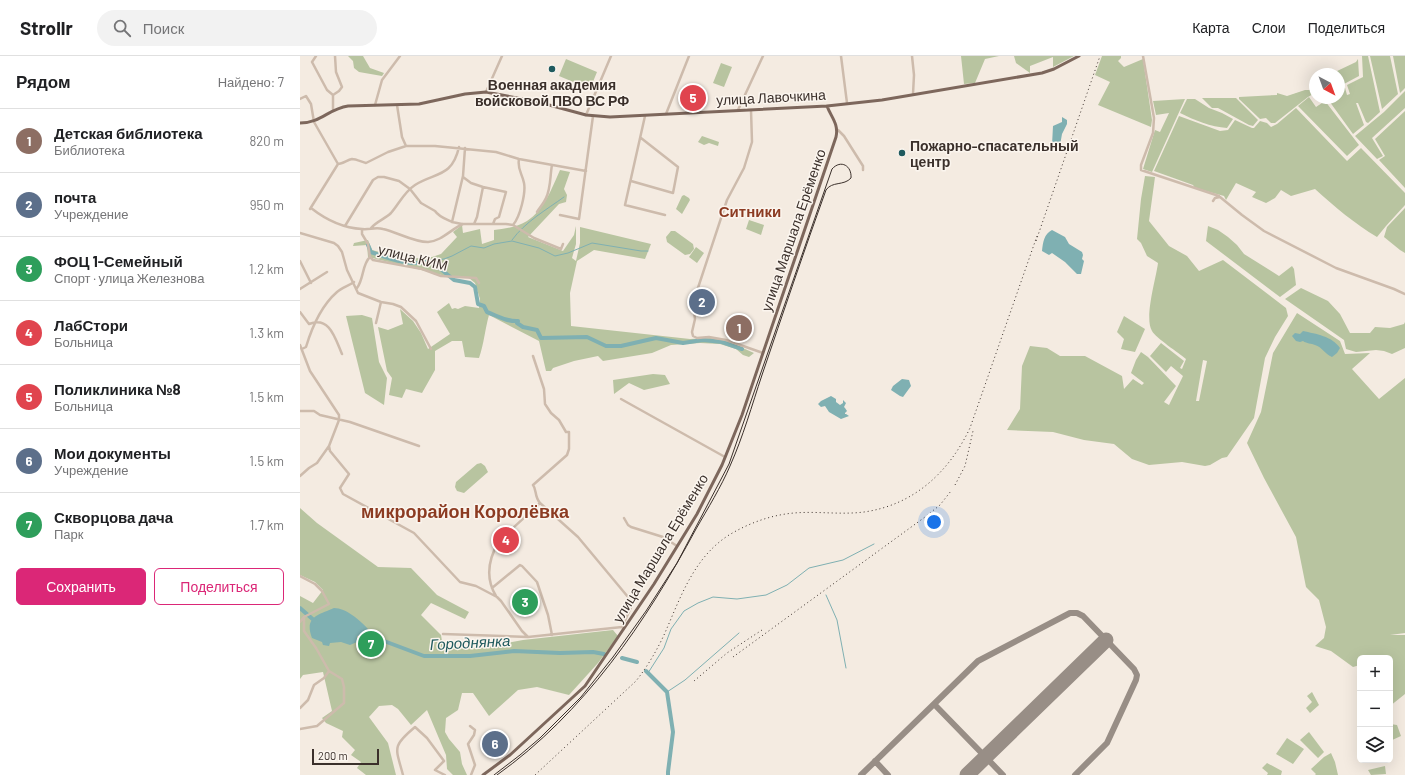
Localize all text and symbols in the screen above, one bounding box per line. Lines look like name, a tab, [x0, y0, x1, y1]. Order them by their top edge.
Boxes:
search box	[97, 10, 377, 46]
text: Strollr	[20, 16, 73, 39]
icon: search	[111, 17, 133, 39]
text: Поиск	[143, 19, 184, 37]
text: Карта	[1192, 19, 1230, 36]
text: Слои	[1252, 19, 1286, 36]
text: Поделиться	[1308, 19, 1385, 36]
marker: Военная академия войсковой ПВО ВС РФ	[547, 64, 557, 74]
north arrow	[1309, 68, 1345, 104]
text: Рядом	[16, 71, 71, 91]
text: Найдено: 7	[218, 74, 284, 90]
place label: Военная академия войсковой ПВО ВС РФ	[475, 76, 629, 109]
pin: 5	[680, 83, 706, 113]
street label: улица Лавочкина	[716, 86, 826, 108]
text: Детская библиотека	[54, 124, 203, 142]
text: 1	[27, 133, 31, 149]
text: 820 m	[250, 133, 284, 149]
place label: Пожарно-спасательный центр	[910, 137, 1079, 170]
text: Библиотека	[54, 142, 125, 158]
street label: улица Маршала Ерёменко	[757, 146, 829, 313]
marker: Пожарно-спасательный центр	[897, 148, 907, 158]
text: почта	[54, 188, 96, 206]
text: 2	[25, 197, 33, 213]
text: 950 m	[250, 197, 284, 213]
district label: Ситники	[719, 202, 781, 220]
text: Учреждение	[54, 206, 129, 222]
street label: улица КИМ	[376, 240, 450, 274]
text: ФОЦ 1-Семейный	[54, 252, 183, 270]
text: 3	[25, 261, 33, 277]
text: 1.2 km	[249, 261, 284, 277]
text: Спорт · улица Железнова	[54, 270, 204, 286]
pin: 2	[689, 287, 715, 317]
pin: 1	[726, 313, 752, 343]
text: ЛабСтори	[54, 316, 128, 334]
text: 4	[25, 325, 33, 341]
text: 1.3 km	[249, 325, 284, 341]
text: Больница	[54, 334, 113, 350]
text: Поликлиника №8	[54, 380, 181, 398]
text: 5	[25, 389, 33, 405]
text: 1.5 km	[249, 389, 284, 405]
text: Больница	[54, 398, 113, 414]
text: Мои документы	[54, 444, 171, 462]
text: 6	[26, 453, 32, 469]
text: 1.5 km	[249, 453, 284, 469]
text: Учреждение	[54, 462, 129, 478]
street label: улица Маршала Ерёменко	[609, 470, 711, 625]
district label: микрорайон Королёвка	[361, 500, 570, 522]
text: Скворцова дача	[54, 508, 173, 526]
your location	[924, 512, 944, 532]
text: 7	[26, 517, 32, 533]
text: 1.7 km	[250, 517, 284, 533]
pin: 4	[493, 525, 519, 555]
text: Парк	[54, 526, 84, 542]
button: Сохранить	[16, 568, 146, 605]
button: Поделиться	[154, 568, 284, 605]
pin: 3	[512, 587, 538, 617]
pin: 7	[358, 629, 384, 659]
water label: Городнянка	[429, 631, 511, 653]
map controls	[1357, 655, 1393, 763]
button: +	[1357, 655, 1393, 691]
button: −	[1357, 691, 1393, 727]
button: layers	[1357, 727, 1393, 763]
pin: 6	[482, 729, 508, 759]
scale bar	[312, 747, 379, 766]
text: 200 m	[318, 749, 348, 762]

